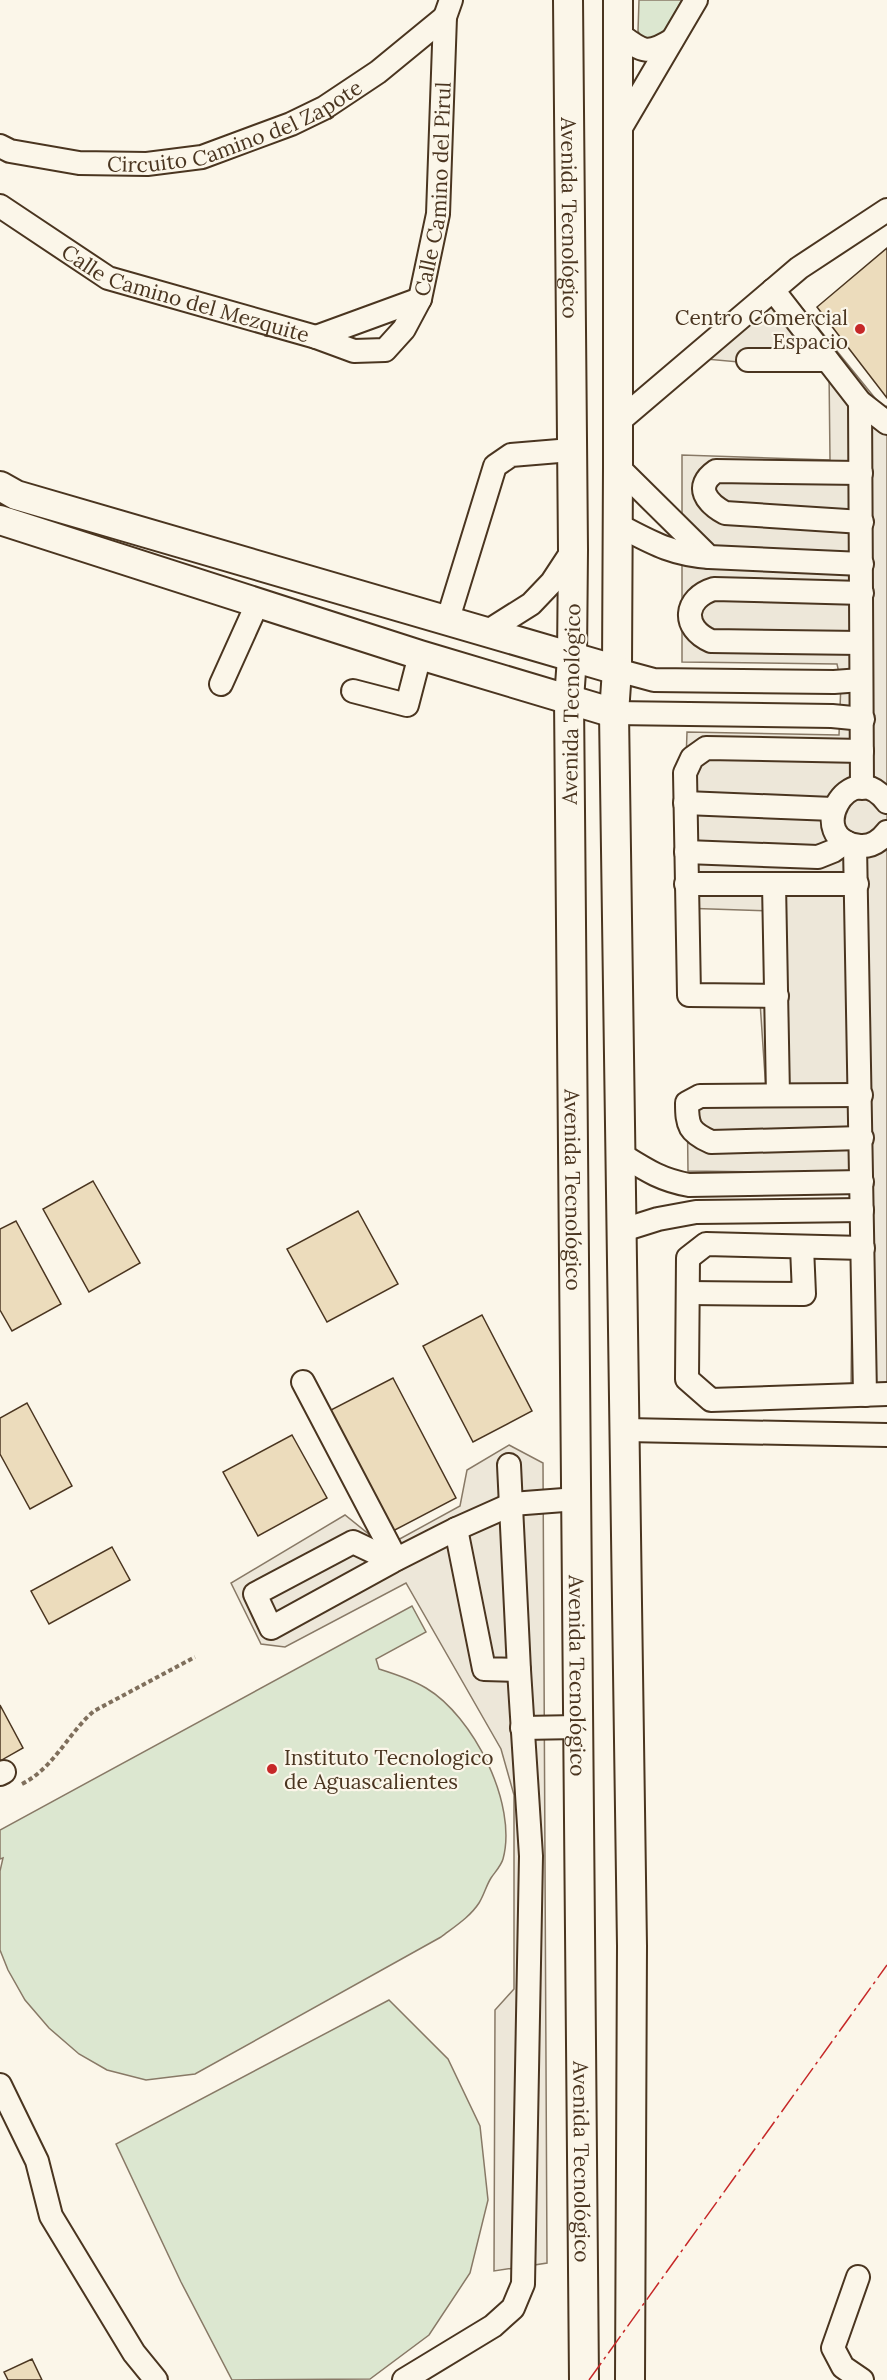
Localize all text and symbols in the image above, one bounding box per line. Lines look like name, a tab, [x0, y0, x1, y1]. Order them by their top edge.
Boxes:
street label: Circuito Camino del Zapote	[107, 73, 367, 178]
street label: Calle Camino del Pirul	[407, 81, 456, 299]
street label: Avenida Tecnológico	[556, 116, 584, 319]
street label: Calle Camino del Mezquite	[57, 238, 313, 348]
place label: Centro Comercial Espacio	[675, 304, 848, 355]
marker: Centro Comercial Espacio	[853, 322, 867, 336]
street label: Avenida Tecnológico	[556, 603, 586, 806]
street label: Avenida Tecnológico	[559, 1088, 588, 1291]
street label: Avenida Tecnológico	[563, 1574, 592, 1777]
place label: Instituto Tecnologico de Aguascalientes	[284, 1744, 494, 1795]
marker: Instituto Tecnologico de Aguascalientes	[265, 1762, 279, 1776]
street label: Avenida Tecnológico	[568, 2060, 596, 2263]

